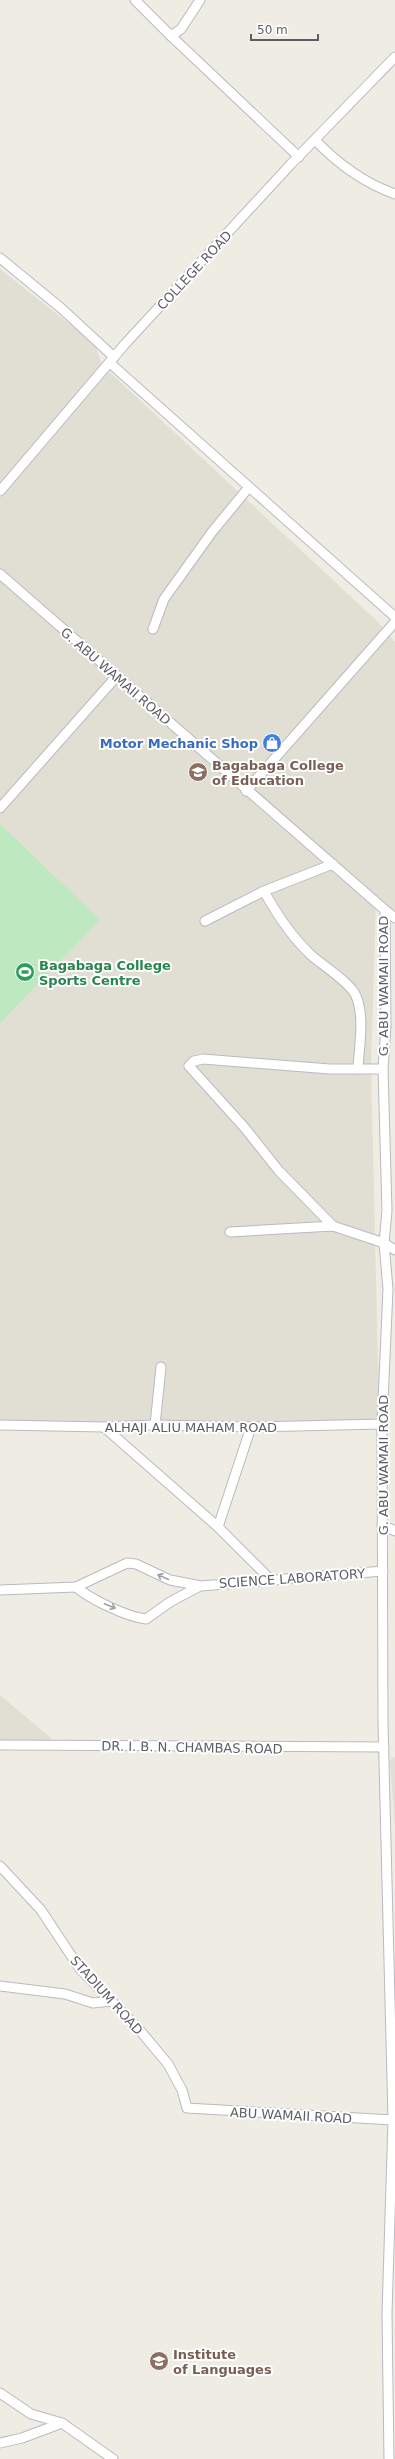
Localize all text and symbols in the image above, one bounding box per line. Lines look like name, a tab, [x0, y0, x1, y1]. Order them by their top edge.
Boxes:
scale bar	[251, 16, 318, 42]
text: 50 m	[257, 23, 288, 37]
street label: COLLEGE ROAD	[154, 228, 235, 313]
street label: G. ABU WAMAII ROAD	[58, 625, 174, 728]
shop icon: Motor Mechanic Shop	[261, 732, 283, 754]
place label: Motor Mechanic Shop	[100, 736, 258, 751]
place label: Bagabaga College of Education	[212, 758, 344, 788]
school or university icon: Bagabaga College of Education	[187, 761, 209, 783]
street label: G. ABU WAMAII ROAD	[376, 916, 391, 1056]
place label: Bagabaga College Sports Centre	[39, 958, 171, 988]
sports icon: Bagabaga College Sports Centre	[14, 961, 36, 983]
street label: G. ABU WAMAII ROAD	[376, 1395, 391, 1535]
street label: ALHAJI ALIU MAHAM ROAD	[105, 1420, 277, 1435]
street label: SCIENCE LABORATORY	[218, 1566, 366, 1591]
one-way arrow	[158, 1573, 170, 1580]
one-way arrow	[103, 1602, 115, 1610]
street label: DR. I. B. N. CHAMBAS ROAD	[101, 1738, 283, 1757]
street label: STADIUM ROAD	[67, 1953, 146, 2038]
street label: ABU WAMAII ROAD	[229, 2105, 352, 2126]
place label: Institute of Languages	[173, 2347, 272, 2377]
school or university icon: Institute of Languages	[148, 2350, 170, 2372]

